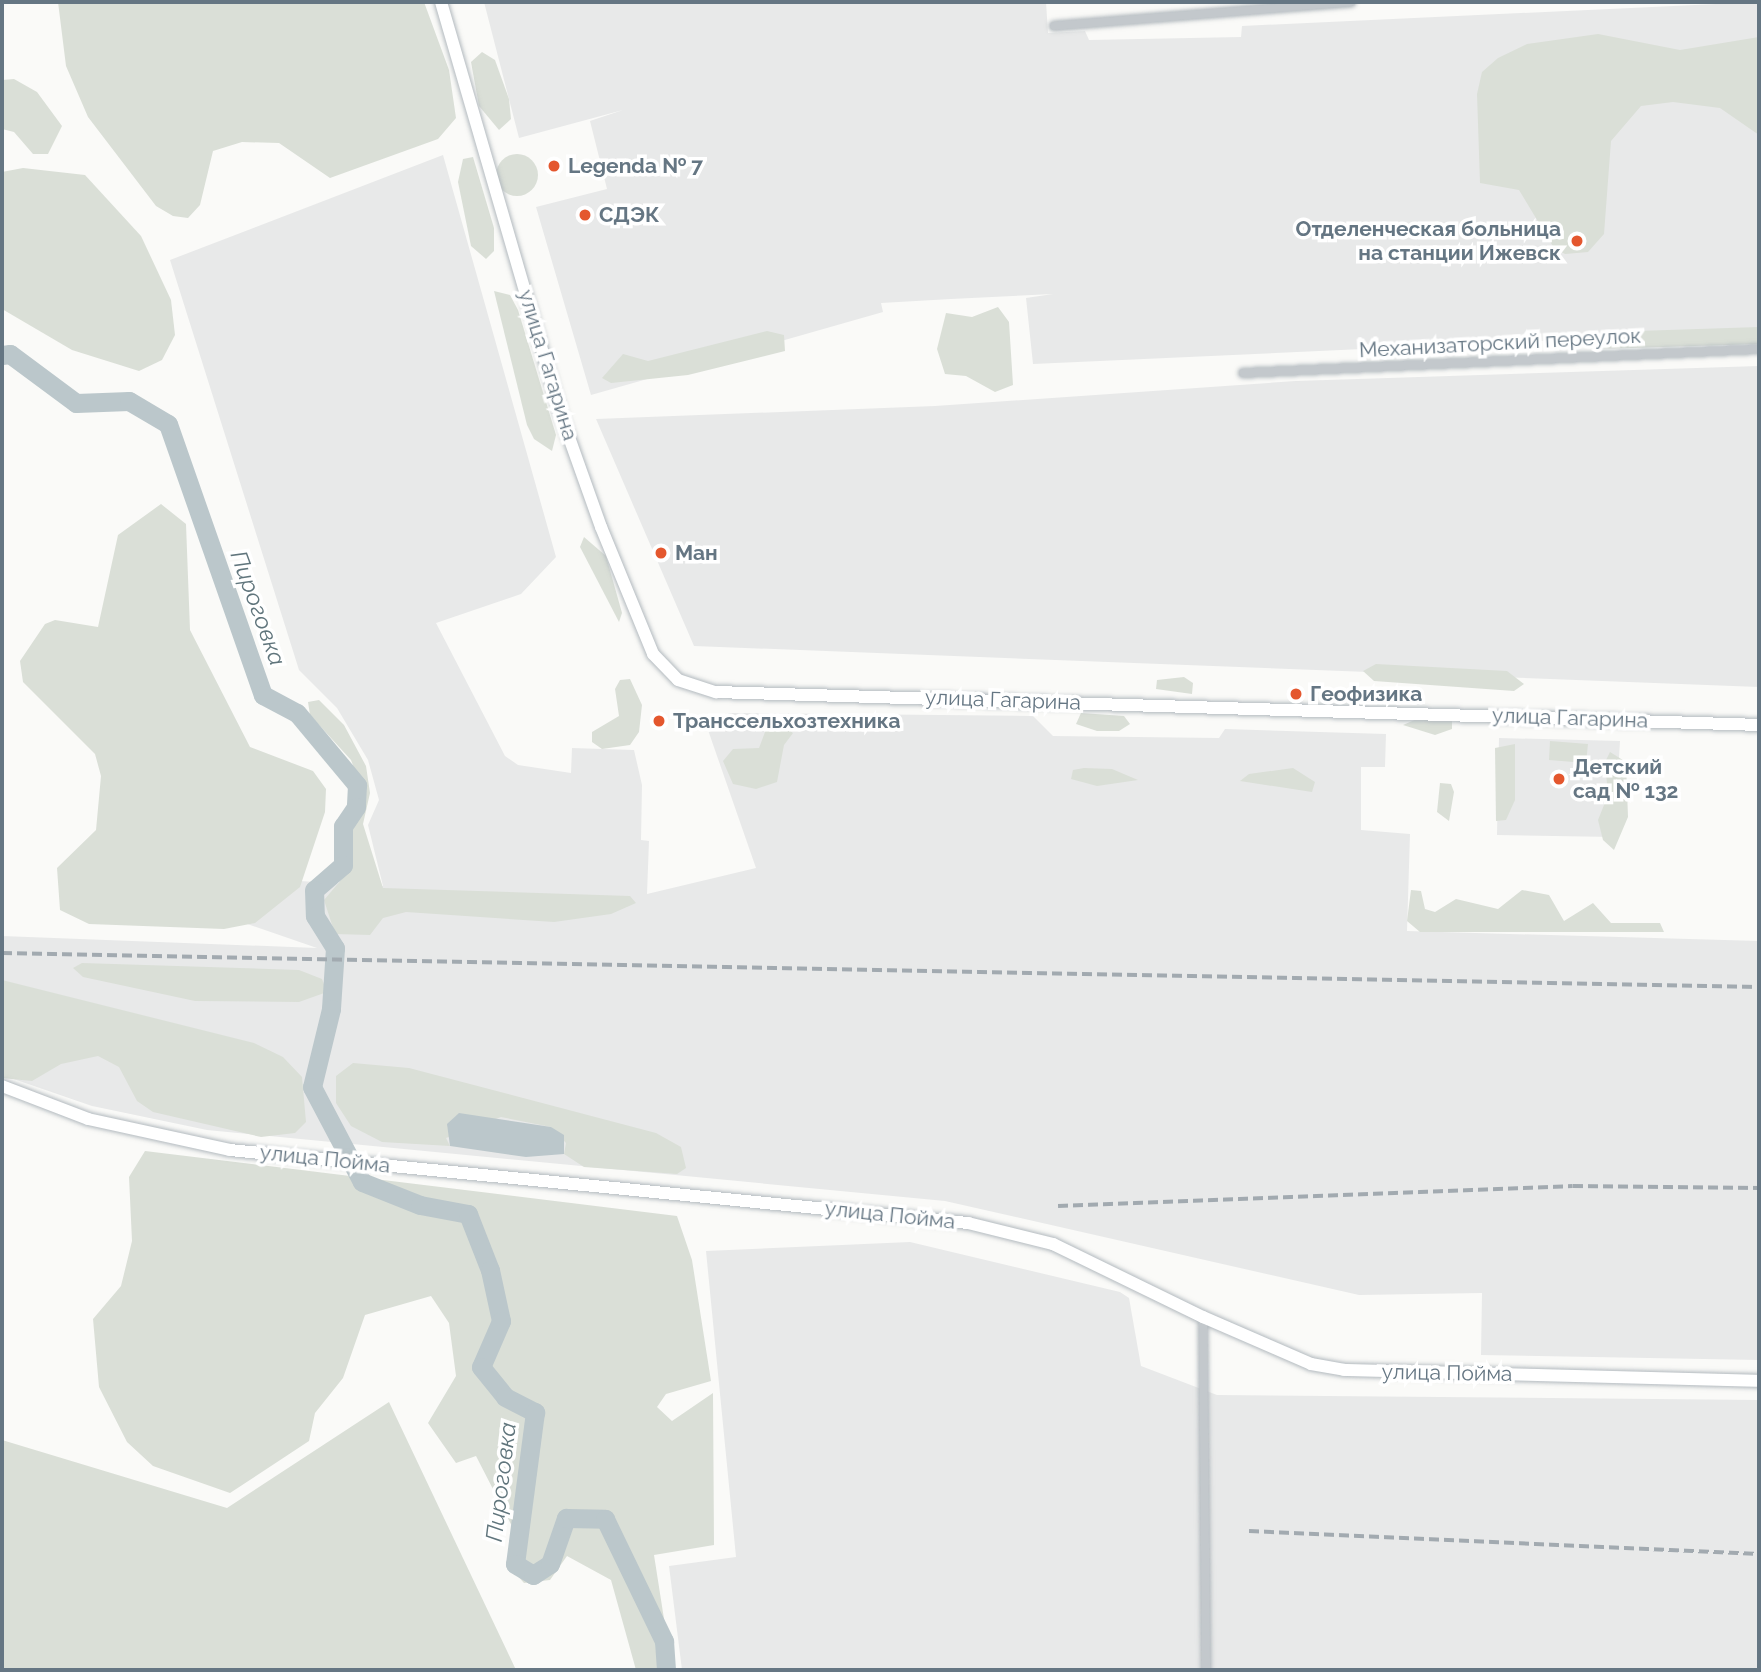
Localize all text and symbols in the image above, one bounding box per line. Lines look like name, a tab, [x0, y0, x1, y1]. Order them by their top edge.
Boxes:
place label: Legenda № 7	[568, 153, 703, 179]
marker: Legenda № 7	[546, 158, 562, 174]
place label: СДЭК	[599, 202, 659, 228]
marker: СДЭК	[577, 207, 593, 223]
place label: Отделенческая больница на станции Ижевск	[1296, 216, 1561, 266]
marker: Отделенческая больница на станции Ижевск	[1567, 231, 1587, 251]
street label: улица Гагарина	[513, 287, 583, 443]
street label: Механизаторский переулок	[1358, 323, 1642, 363]
place label: Ман	[675, 540, 718, 566]
marker: Ман	[653, 545, 669, 561]
water label: Пироговка	[224, 547, 292, 669]
place label: Геофизика	[1310, 681, 1422, 707]
street label: улица Гагарина	[925, 685, 1081, 715]
marker: Геофизика	[1288, 686, 1304, 702]
street label: улица Гагарина	[1492, 703, 1648, 733]
place label: Транссельхозтехника	[673, 708, 901, 734]
marker: Транссельхозтехника	[651, 713, 667, 729]
place label: Детский сад № 132	[1573, 754, 1678, 804]
marker: Детский сад № 132	[1551, 771, 1567, 787]
street label: улица Пойма	[259, 1140, 391, 1178]
street label: улица Пойма	[824, 1196, 956, 1234]
street label: улица Пойма	[1381, 1359, 1513, 1387]
water label: Пироговка	[480, 1421, 522, 1543]

